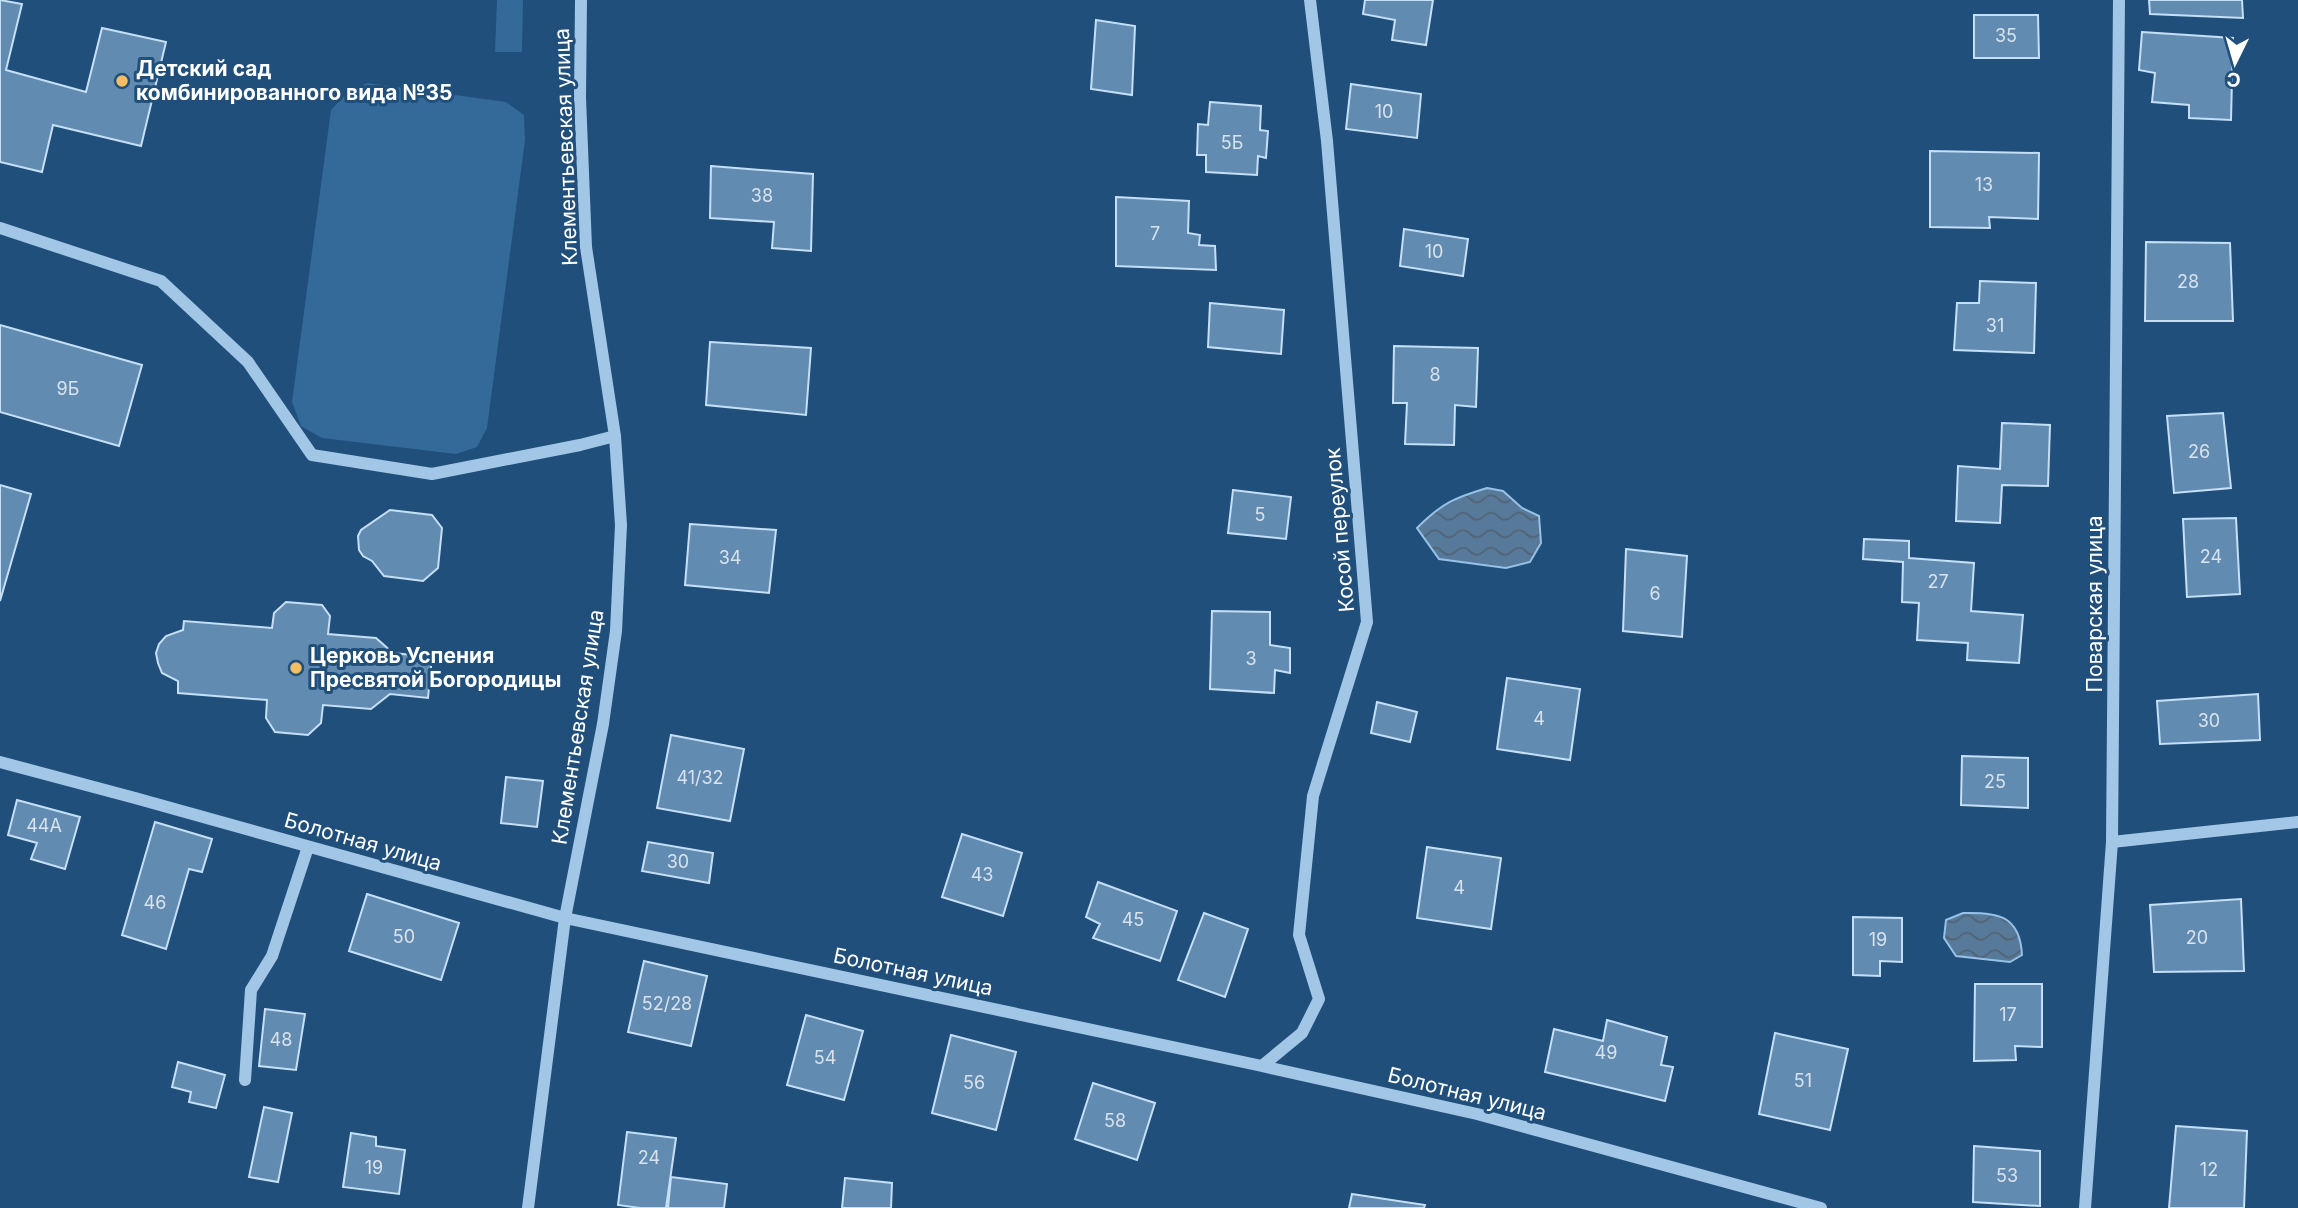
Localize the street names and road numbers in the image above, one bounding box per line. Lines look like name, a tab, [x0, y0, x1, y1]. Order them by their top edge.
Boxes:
street label: Клементьевская улица	[549, 28, 582, 266]
street label: Косой переулок	[1320, 446, 1359, 613]
street label: Поварская улица	[2082, 515, 2107, 693]
street label: Клементьевская улица	[547, 608, 608, 846]
street label: Болотная улица	[282, 807, 445, 876]
street label: Болотная улица	[831, 942, 995, 1001]
street label: Болотная улица	[1385, 1062, 1549, 1125]

